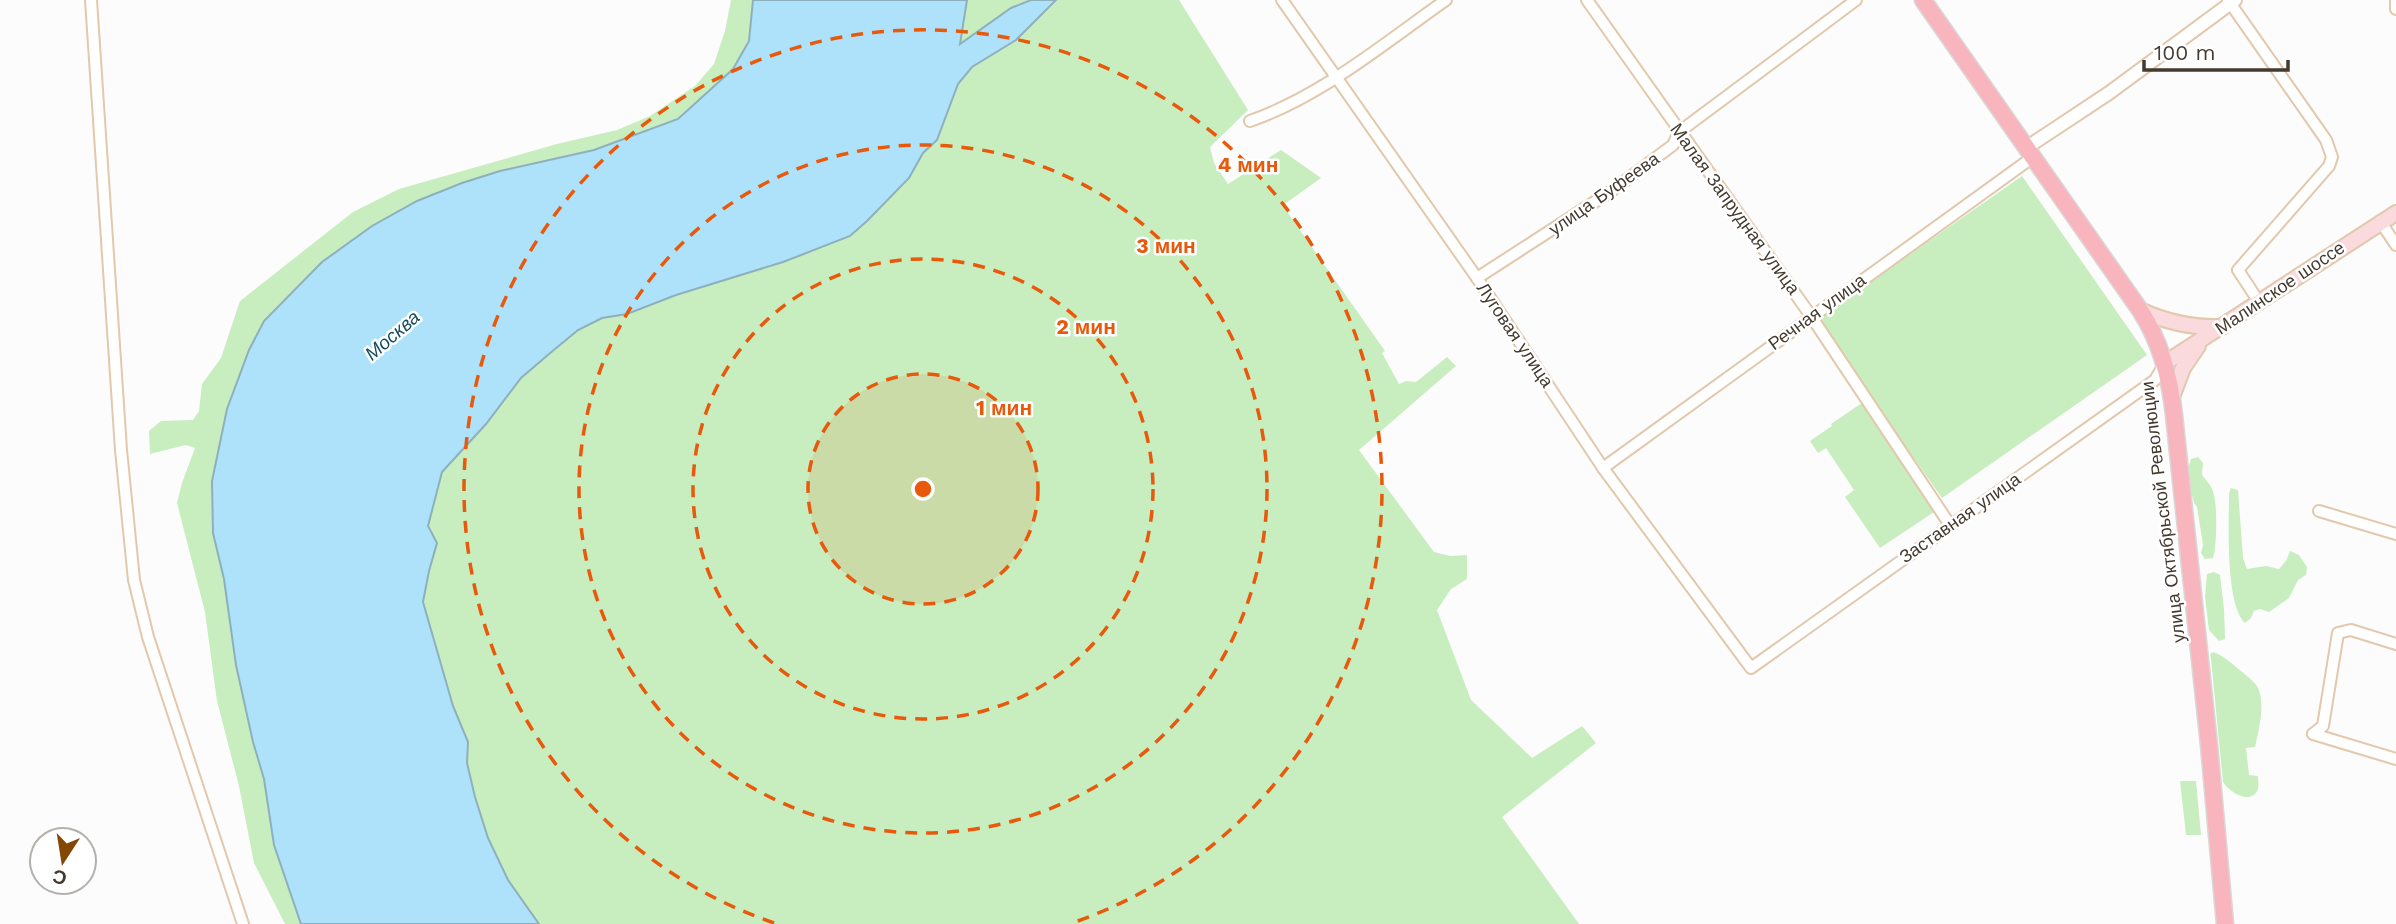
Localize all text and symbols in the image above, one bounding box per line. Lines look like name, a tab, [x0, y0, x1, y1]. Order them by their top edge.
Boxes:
scale bar	[2144, 28, 2288, 72]
text: 100 m	[2154, 40, 2216, 65]
street label: Малая Запрудная улица	[1666, 119, 1805, 299]
street label: улица Буфеева	[1544, 147, 1664, 239]
text: 4 мин	[1218, 152, 1278, 177]
text: 3 мин	[1136, 233, 1196, 258]
street label: Малинское шоссе	[2211, 237, 2348, 339]
street label: Речная улица	[1764, 269, 1870, 354]
street label: Луговая улица	[1473, 278, 1559, 392]
water label: Москва	[360, 305, 424, 365]
text: 2 мин	[1056, 314, 1116, 339]
street label: улица Октябрьской Революции	[2136, 380, 2189, 644]
text: 1 мин	[976, 395, 1032, 420]
street label: Заставная улица	[1895, 467, 2025, 567]
centre of rings	[911, 477, 935, 501]
north arrow	[28, 826, 98, 896]
text: С	[50, 864, 69, 890]

